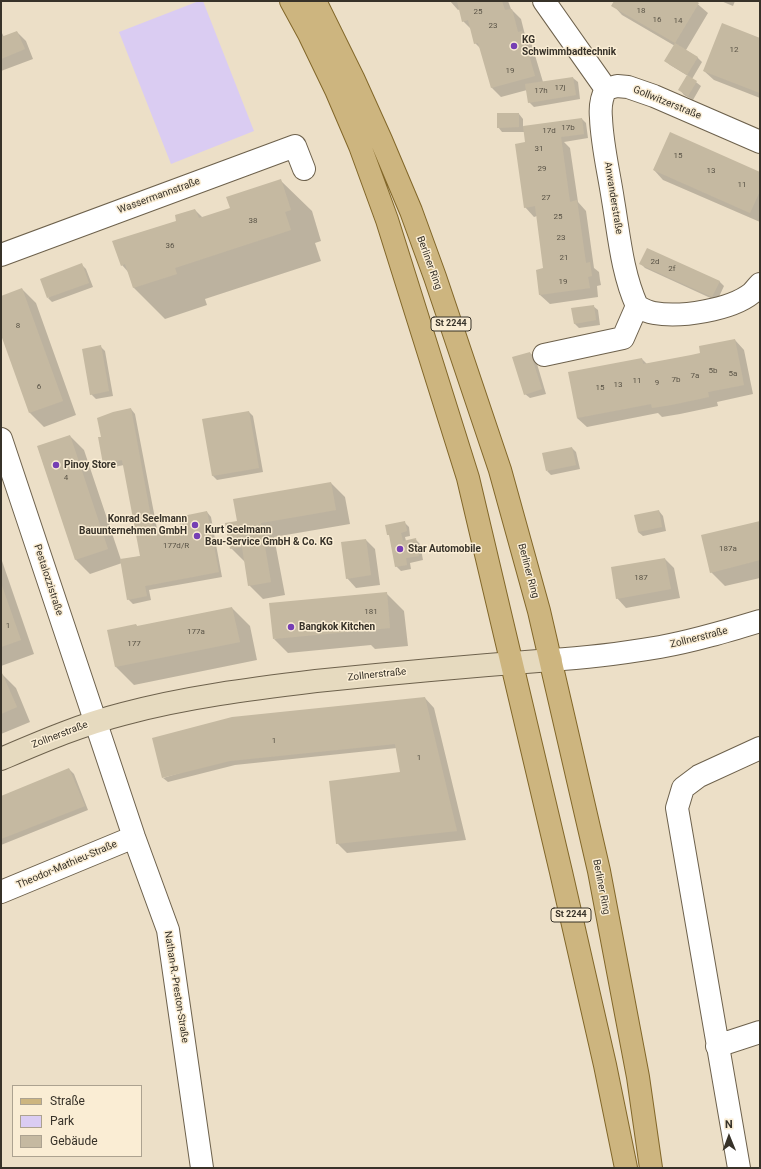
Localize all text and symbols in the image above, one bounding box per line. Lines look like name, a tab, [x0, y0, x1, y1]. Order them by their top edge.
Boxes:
house number: 18	[637, 6, 645, 16]
house number: 25	[474, 7, 482, 17]
house number: 16	[653, 15, 661, 25]
house number: 14	[674, 16, 682, 26]
house number: 23	[489, 21, 497, 31]
place label: KG Schwimmbadtechnik	[522, 34, 616, 58]
marker: KG Schwimmbadtechnik	[509, 41, 519, 51]
house number: 12	[730, 45, 738, 55]
house number: 19	[506, 66, 514, 76]
house number: 17j	[555, 83, 565, 93]
street label: Gollwitzerstraße	[631, 84, 703, 122]
house number: 17h	[534, 86, 548, 96]
house number: 17b	[561, 123, 575, 133]
house number: 17d	[542, 126, 556, 136]
house number: 31	[535, 144, 543, 154]
house number: 15	[674, 151, 682, 161]
street label: Anwanderstraße	[601, 161, 625, 235]
house number: 29	[538, 164, 546, 174]
house number: 13	[707, 166, 715, 176]
street label: Wassermannstraße	[116, 176, 202, 216]
house number: 11	[738, 180, 746, 190]
house number: 27	[542, 193, 550, 203]
house number: 25	[554, 212, 562, 222]
house number: 38	[249, 216, 257, 226]
house number: 23	[557, 233, 565, 243]
street label: Berliner Ring	[414, 235, 444, 291]
house number: 36	[166, 241, 174, 251]
house number: 21	[560, 253, 568, 263]
house number: 2d	[650, 257, 660, 267]
house number: 2f	[668, 264, 676, 274]
house number: 19	[559, 277, 567, 287]
road number: St 2244	[431, 317, 471, 331]
house number: 8	[16, 321, 20, 331]
house number: 5b	[709, 366, 717, 376]
house number: 5a	[729, 369, 737, 379]
house number: 7a	[691, 371, 699, 381]
house number: 7b	[672, 375, 680, 385]
house number: 11	[633, 376, 641, 386]
house number: 9	[655, 378, 659, 388]
house number: 13	[614, 380, 622, 390]
house number: 6	[37, 382, 41, 392]
house number: 15	[596, 383, 604, 393]
place label: Pinoy Store	[64, 459, 116, 471]
marker: Pinoy Store	[51, 460, 61, 470]
house number: 4	[64, 473, 68, 483]
place label: Konrad Seelmann Bauunternehmen GmbH	[79, 513, 187, 536]
marker: Konrad Seelmann Bauunternehmen GmbH	[190, 520, 200, 530]
place label: Kurt Seelmann Bau-Service GmbH & Co. KG	[205, 524, 333, 548]
marker: Kurt Seelmann Bau-Service GmbH & Co. KG	[192, 531, 202, 541]
house number: 177d/R	[163, 541, 189, 551]
street label: Berliner Ring	[515, 542, 541, 600]
street label: Pestalozzistraße	[31, 543, 65, 617]
place label: Star Automobile	[408, 543, 481, 555]
marker: Star Automobile	[395, 544, 405, 554]
house number: 187a	[719, 544, 737, 554]
house number: 187	[634, 573, 648, 583]
house number: 181	[364, 607, 378, 617]
house number: 1	[6, 621, 10, 631]
place label: Bangkok Kitchen	[299, 621, 375, 633]
marker: Bangkok Kitchen	[286, 622, 296, 632]
street label: Zollnerstraße	[669, 625, 729, 651]
house number: 177a	[187, 627, 205, 637]
house number: 177	[127, 639, 141, 649]
street label: Zollnerstraße	[347, 666, 407, 684]
street label: Zollnerstraße	[30, 719, 90, 751]
house number: 1	[272, 736, 276, 746]
house number: 1	[417, 753, 421, 763]
street label: Theodor-Mathieu-Straße	[15, 838, 119, 892]
street label: Berliner Ring	[590, 858, 612, 916]
road number: St 2244	[551, 908, 591, 922]
street label: Nathan-R.-Preston-Straße	[161, 930, 191, 1044]
legend	[12, 1085, 142, 1157]
text: Straße	[50, 1094, 85, 1108]
text: Park	[50, 1114, 74, 1128]
north arrow	[709, 1117, 749, 1157]
text: N	[725, 1118, 733, 1131]
text: Gebäude	[50, 1134, 98, 1148]

